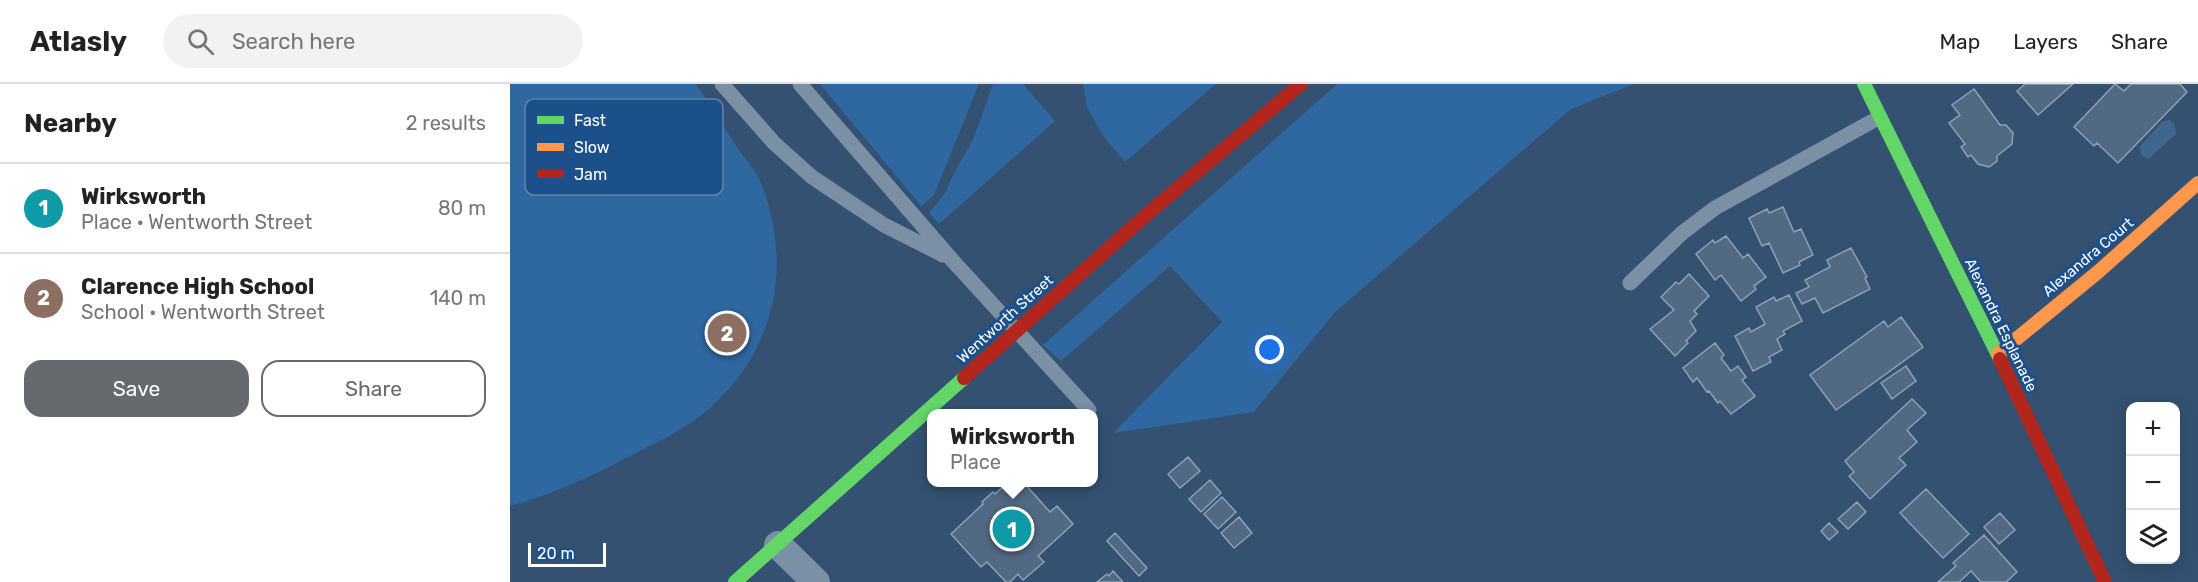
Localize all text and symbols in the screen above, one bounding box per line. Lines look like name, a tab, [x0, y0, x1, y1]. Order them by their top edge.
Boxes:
search box	[163, 14, 583, 68]
text: Atlasly	[30, 25, 127, 58]
icon: search	[184, 25, 217, 58]
text: Search here	[232, 28, 355, 55]
text: Map	[1939, 29, 1980, 54]
text: Layers	[2013, 29, 2078, 54]
text: Share	[2111, 29, 2168, 54]
legend	[525, 99, 723, 195]
text: Nearby	[24, 108, 117, 139]
text: 2 results	[406, 111, 486, 135]
text: Fast	[574, 111, 606, 130]
text: Slow	[574, 138, 610, 157]
text: Jam	[574, 165, 607, 184]
text: Wirksworth	[81, 183, 206, 210]
text: 1	[39, 196, 48, 220]
text: 80 m	[438, 196, 486, 220]
text: Place · Wentworth Street	[81, 210, 312, 234]
street label: Alexandra Court	[2039, 214, 2137, 300]
street label: Alexandra Esplanade	[1961, 255, 2041, 395]
street label: Wentworth Street	[953, 271, 1057, 367]
text: Clarence High School	[81, 273, 314, 300]
text: 2	[37, 286, 50, 310]
text: 140 m	[430, 286, 486, 310]
text: School · Wentworth Street	[81, 300, 325, 324]
pin: 2	[708, 310, 746, 356]
your location	[1255, 335, 1284, 364]
button: Save	[24, 360, 249, 417]
button: Share	[261, 360, 486, 417]
map controls	[2126, 402, 2180, 564]
button: +	[2126, 402, 2180, 456]
popup	[927, 409, 1098, 487]
text: Wirksworth	[950, 423, 1075, 450]
text: Place	[950, 450, 1001, 474]
button: −	[2126, 456, 2180, 510]
pin: 1	[992, 506, 1032, 552]
button: layers	[2126, 510, 2180, 564]
scale bar	[528, 540, 606, 568]
text: 20 m	[537, 544, 575, 563]

